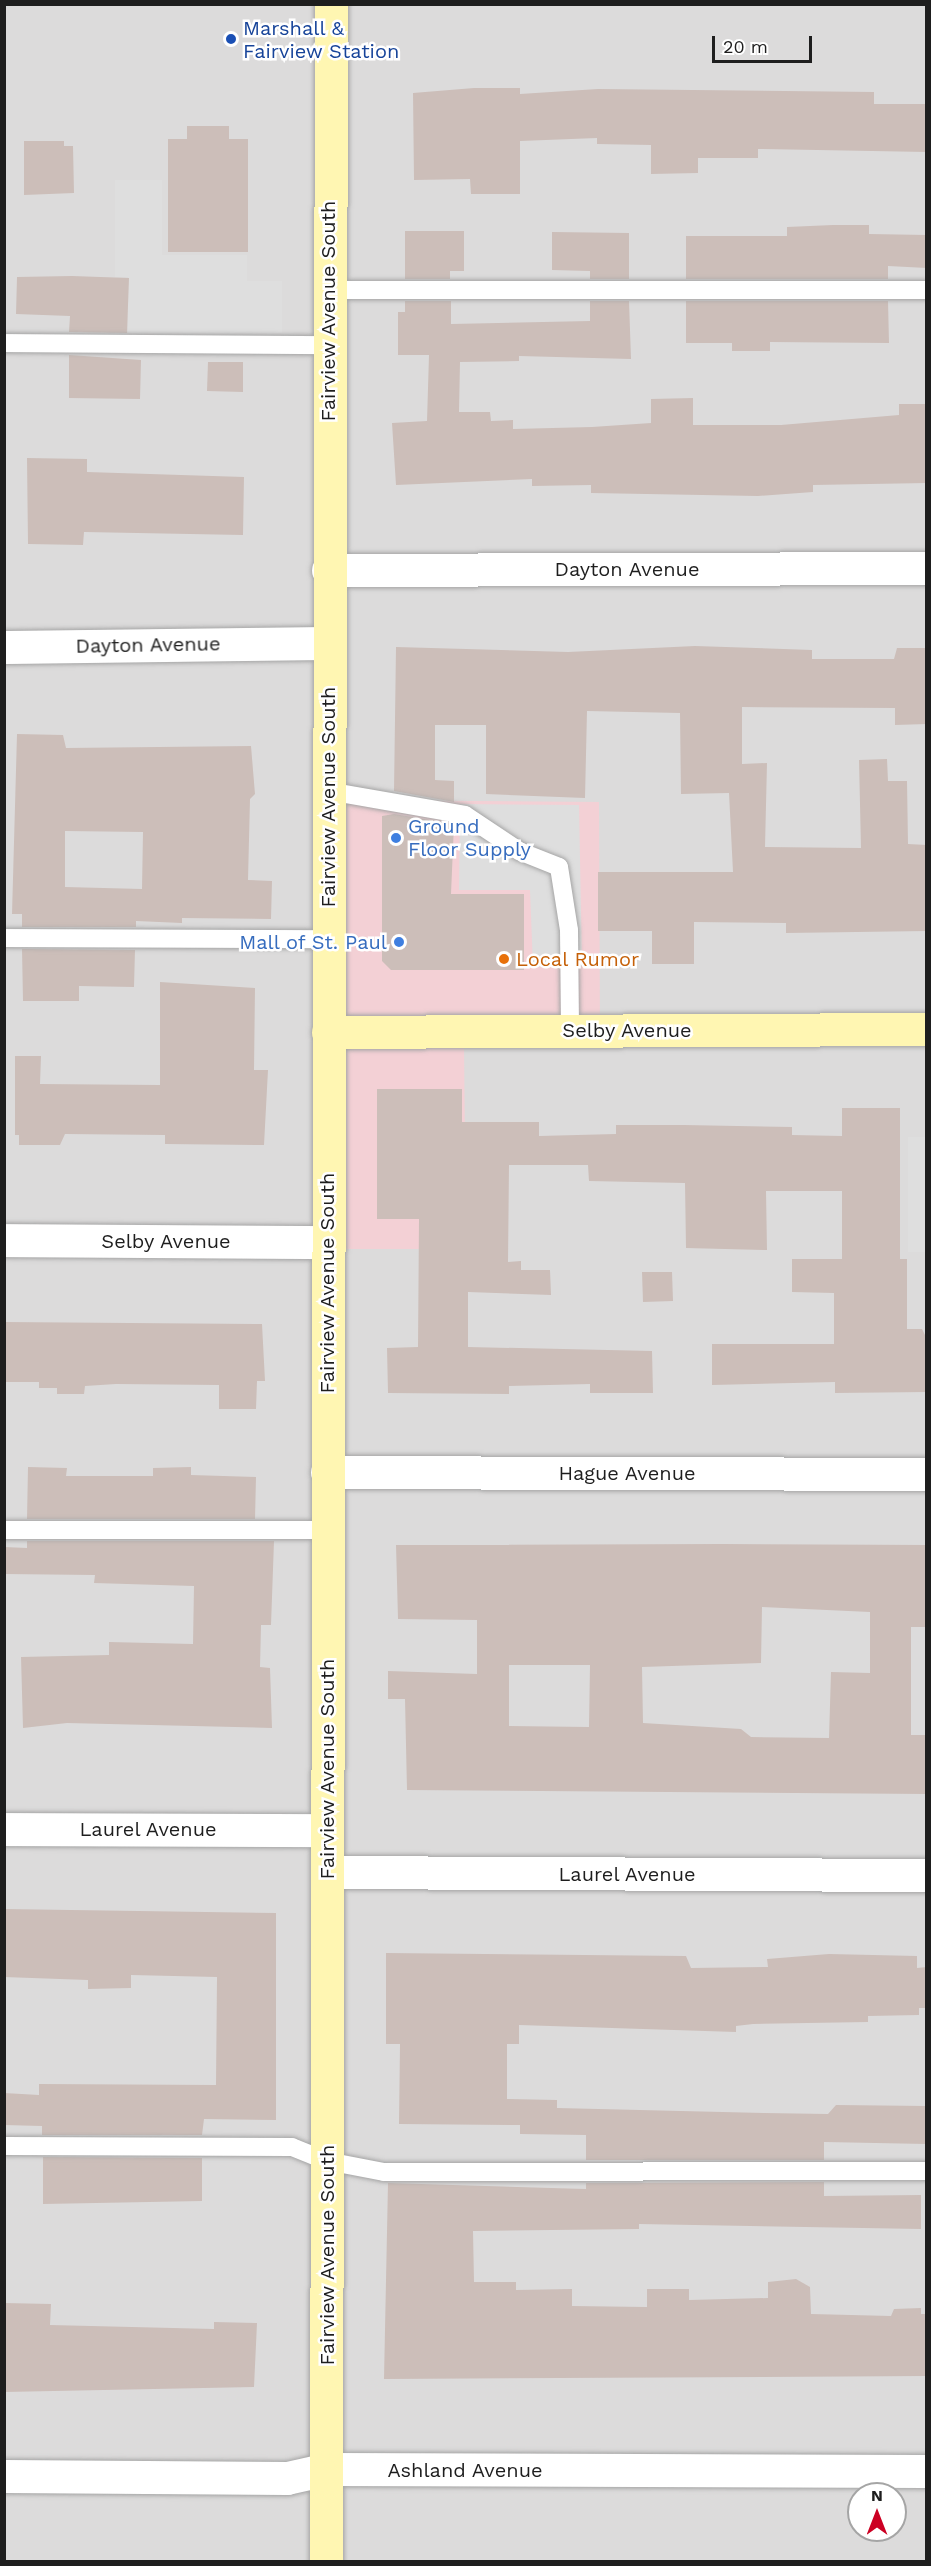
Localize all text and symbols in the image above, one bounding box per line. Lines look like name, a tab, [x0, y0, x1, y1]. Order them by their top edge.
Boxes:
place label: Marshall & Fairview Station	[243, 16, 400, 63]
scale bar	[715, 24, 816, 62]
marker: Marshall & Fairview Station	[224, 32, 238, 46]
text: 20 m	[723, 36, 768, 57]
street label: Fairview Avenue South	[316, 200, 340, 422]
street label: Dayton Avenue	[554, 557, 700, 581]
street label: Dayton Avenue	[75, 632, 221, 658]
street label: Fairview Avenue South	[316, 686, 340, 908]
place label: Ground Floor Supply	[408, 814, 531, 861]
marker: Ground Floor Supply	[389, 831, 403, 845]
place label: Mall of St. Paul	[238, 930, 387, 954]
marker: Mall of St. Paul	[392, 935, 406, 949]
place label: Local Rumor	[516, 947, 640, 971]
marker: Local Rumor	[497, 952, 511, 966]
street label: Selby Avenue	[562, 1018, 692, 1042]
street label: Fairview Avenue South	[315, 1172, 339, 1394]
street label: Selby Avenue	[101, 1229, 231, 1253]
street label: Hague Avenue	[558, 1461, 696, 1485]
street label: Fairview Avenue South	[315, 1658, 339, 1880]
street label: Laurel Avenue	[79, 1817, 217, 1841]
street label: Laurel Avenue	[558, 1862, 696, 1886]
street label: Fairview Avenue South	[315, 2144, 339, 2366]
street label: Ashland Avenue	[387, 2458, 543, 2482]
north arrow	[847, 2482, 907, 2542]
text: N	[871, 2486, 883, 2505]

